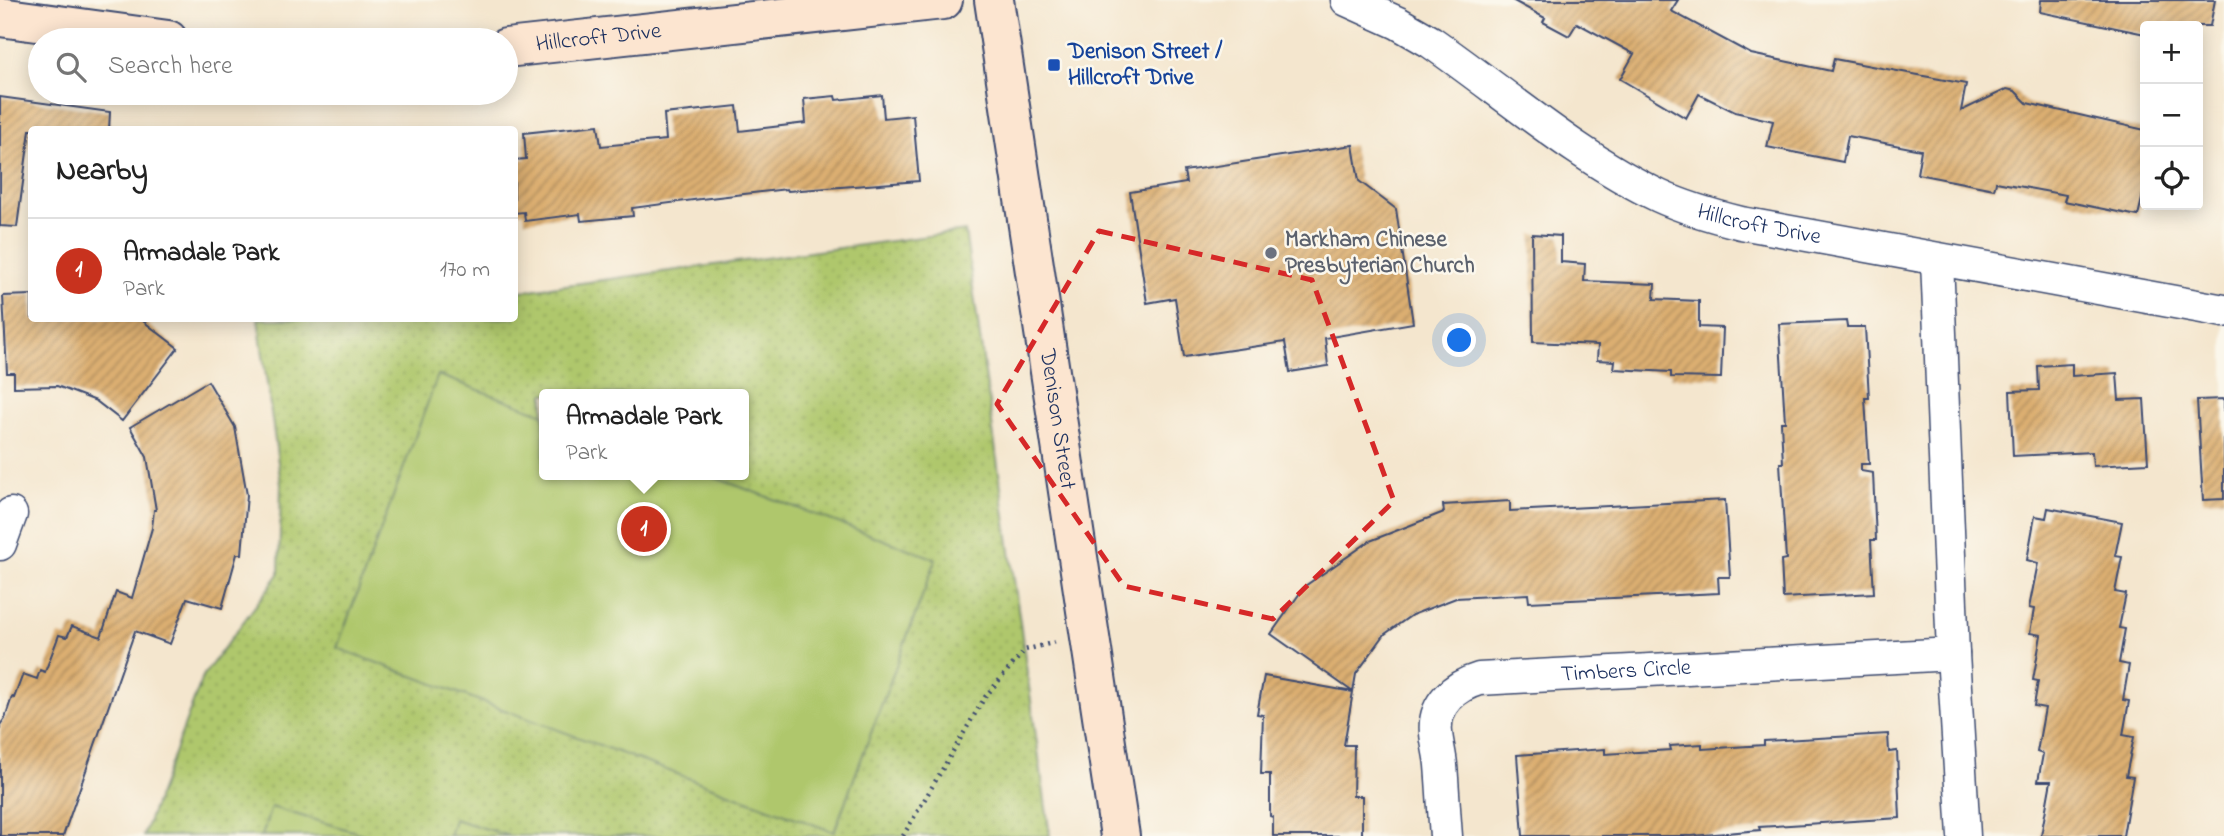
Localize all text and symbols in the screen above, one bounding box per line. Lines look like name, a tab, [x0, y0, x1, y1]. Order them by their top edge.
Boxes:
street label: Hillcroft Drive	[534, 14, 664, 61]
map controls	[2140, 21, 2203, 210]
button: +	[2140, 21, 2203, 84]
search box	[28, 28, 518, 105]
place label: Denison Street / Hillcroft Drive	[1067, 36, 1223, 95]
icon: search	[52, 48, 90, 86]
text: Search here	[108, 48, 233, 86]
marker: Denison Street / Hillcroft Drive	[1046, 57, 1062, 73]
button: −	[2140, 84, 2203, 147]
button: locate	[2140, 147, 2203, 210]
text: Nearby	[56, 150, 148, 194]
street label: Hillcroft Drive	[1693, 195, 1824, 254]
place label: Markham Chinese Presbyterian Church	[1285, 224, 1475, 285]
text: Armadale Park	[123, 235, 279, 273]
marker: Markham Chinese Presbyterian Church	[1263, 245, 1279, 261]
text: 1	[75, 254, 83, 287]
text: 170 m	[440, 254, 490, 287]
text: Park	[123, 273, 165, 306]
your location	[1442, 323, 1476, 357]
street label: Denison Street	[1030, 346, 1084, 492]
popup	[539, 389, 749, 480]
text: Armadale Park	[566, 399, 722, 437]
text: Park	[566, 437, 607, 470]
pin: 1	[621, 503, 667, 555]
street label: Timbers Circle	[1560, 651, 1693, 691]

